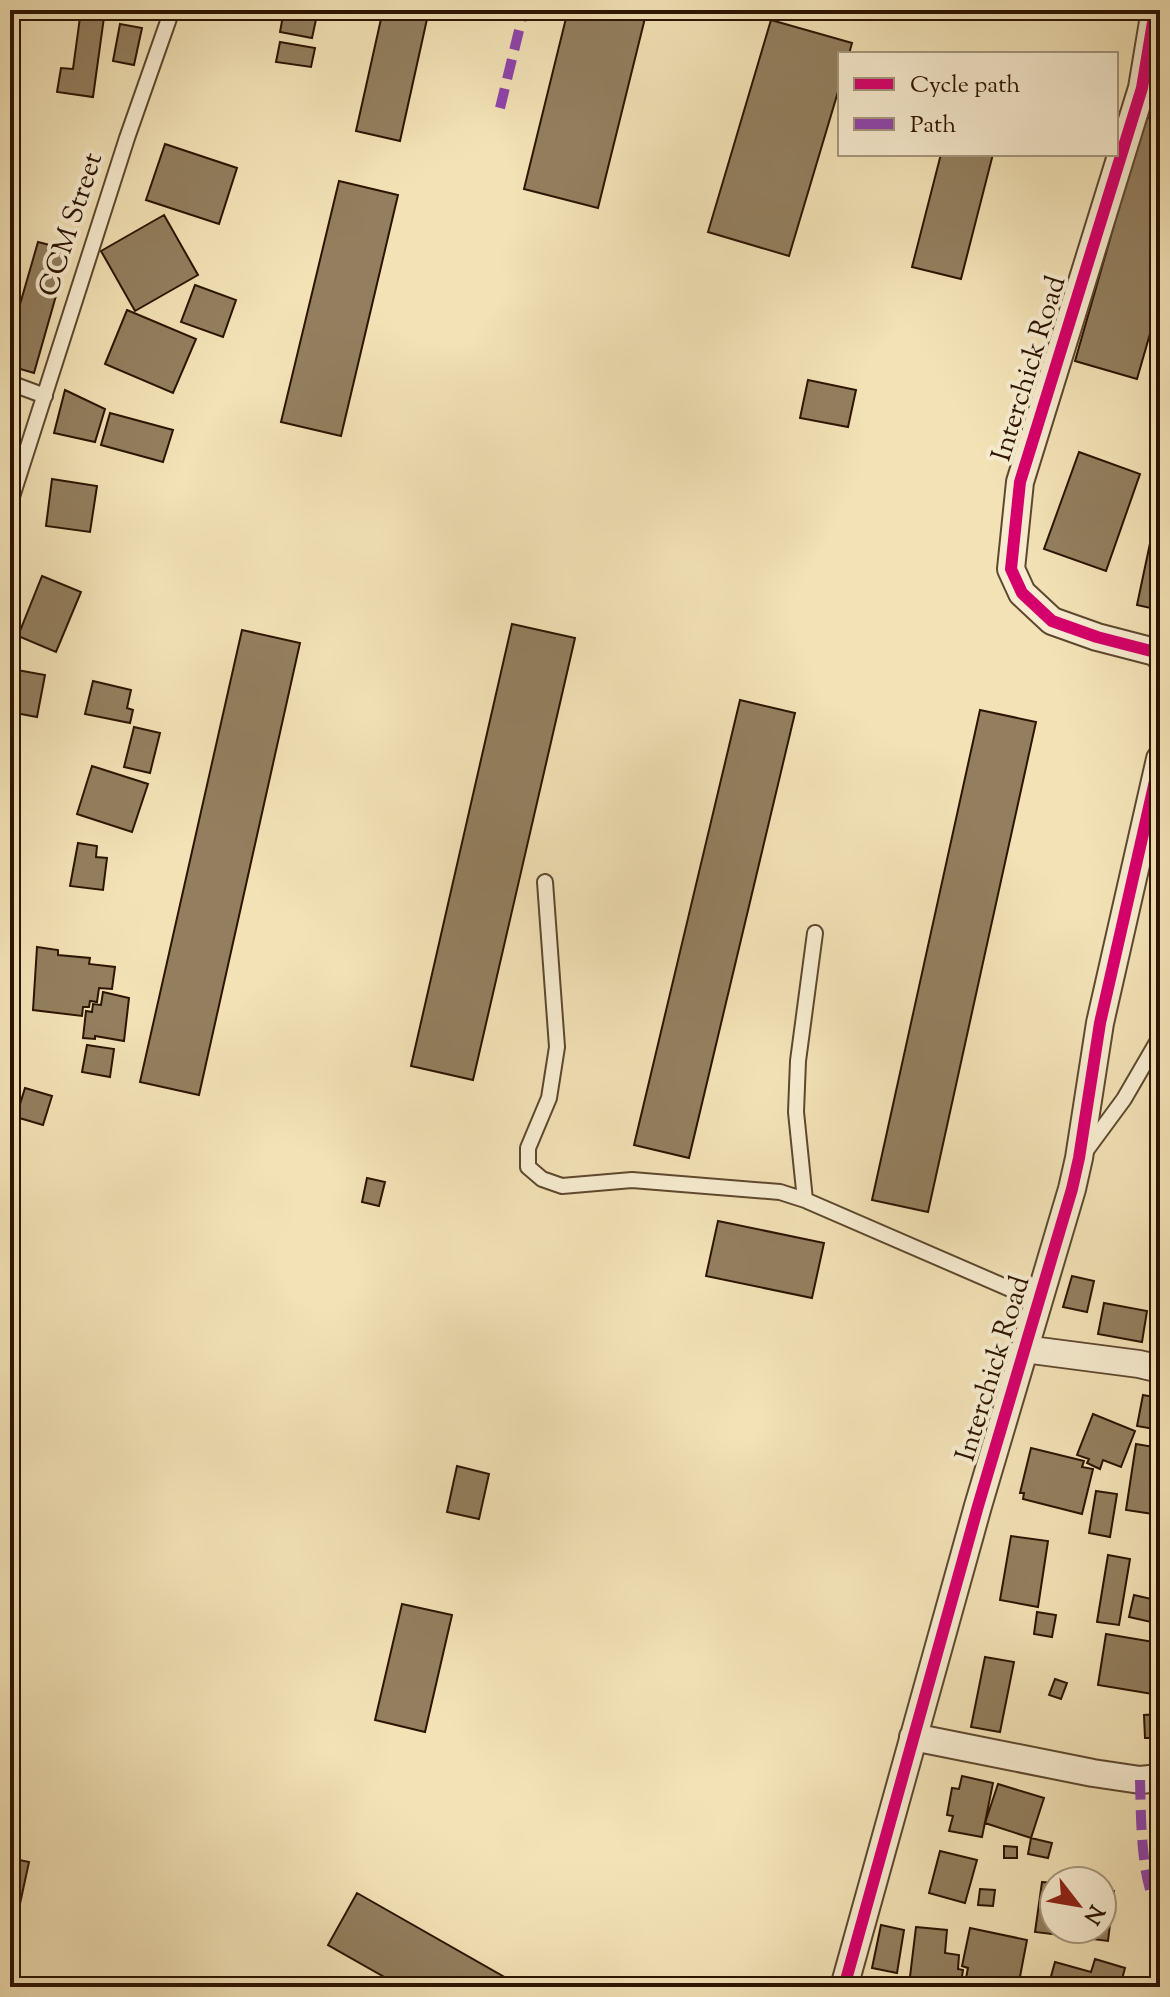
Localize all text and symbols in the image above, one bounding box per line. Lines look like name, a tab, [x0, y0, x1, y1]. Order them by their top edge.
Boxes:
legend	[838, 52, 1118, 156]
text: Cycle path	[910, 69, 1020, 103]
text: Path	[910, 109, 956, 143]
street label: CCM Street	[30, 147, 114, 302]
street label: Interchick Road	[983, 271, 1077, 467]
street label: Interchick Road	[947, 1271, 1041, 1467]
north arrow	[1038, 1865, 1118, 1945]
text: N	[1074, 1898, 1111, 1930]

